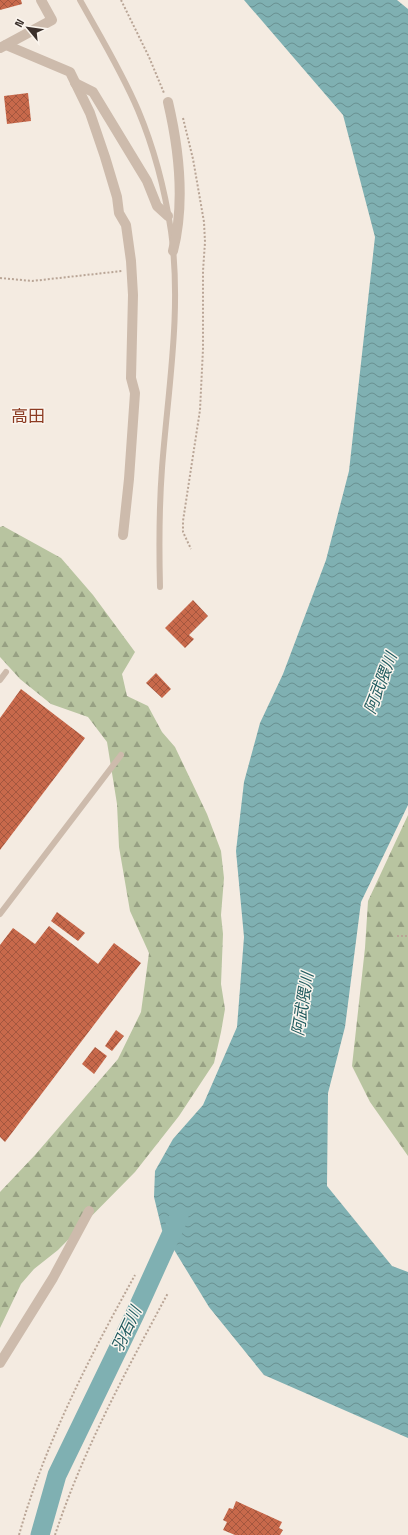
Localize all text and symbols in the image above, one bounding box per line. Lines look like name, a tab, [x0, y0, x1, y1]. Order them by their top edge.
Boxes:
north arrow	[8, 8, 48, 48]
text: N	[11, 17, 27, 30]
district label: 高田	[11, 405, 45, 427]
water label: 阿武隈川	[359, 648, 402, 717]
water label: 阿武隈川	[287, 969, 318, 1037]
water label: 羽石川	[107, 1301, 147, 1355]

